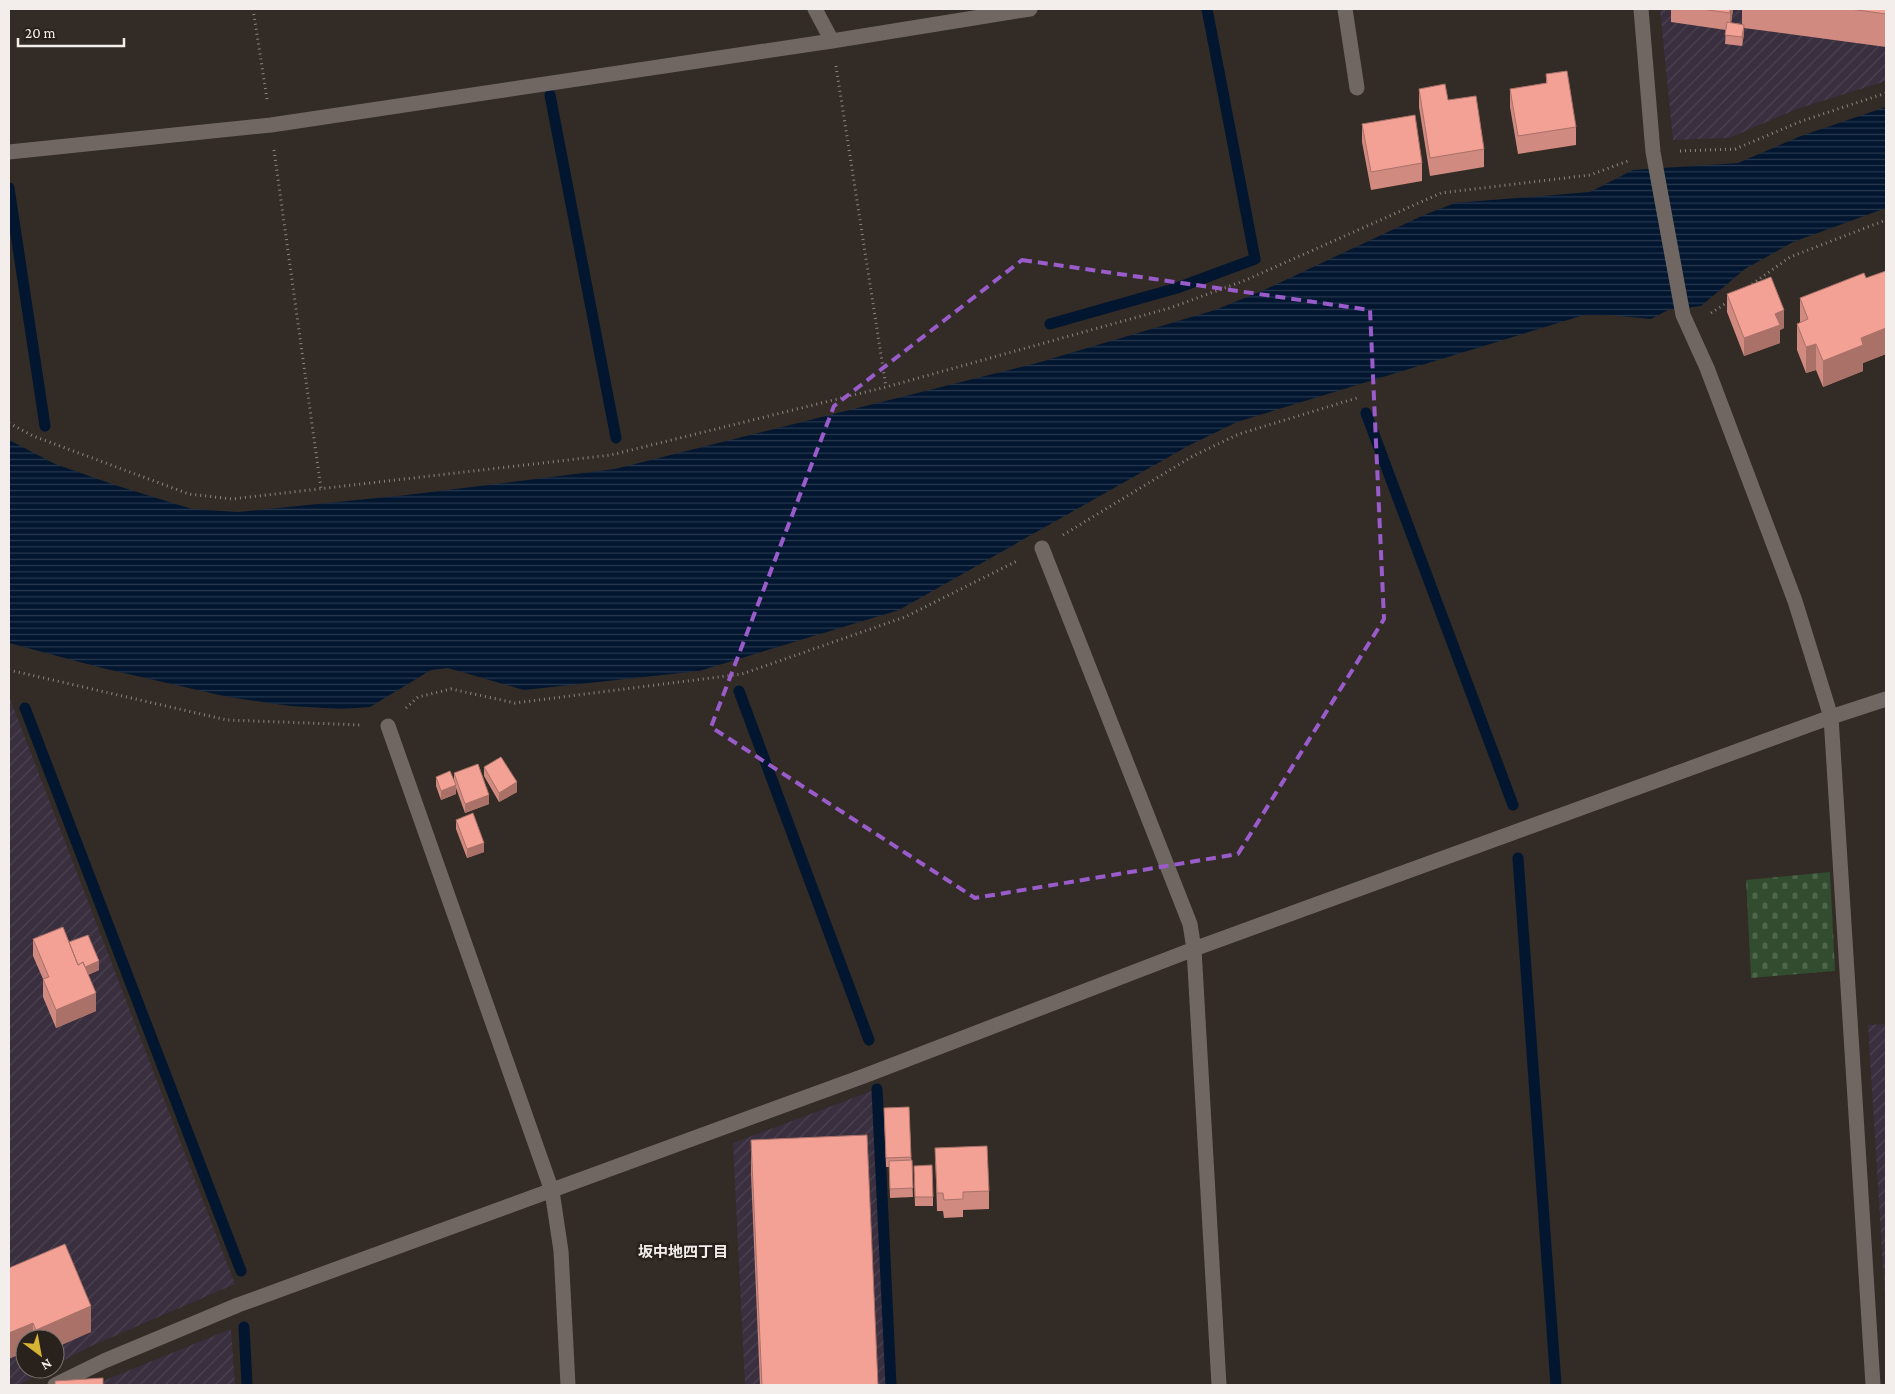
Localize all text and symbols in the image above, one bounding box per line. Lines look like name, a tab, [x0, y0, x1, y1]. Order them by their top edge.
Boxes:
scale bar	[18, 15, 124, 47]
text: 20 m	[25, 25, 56, 41]
district label: 坂中地四丁目	[638, 1244, 728, 1260]
north arrow	[15, 1329, 65, 1379]
text: N	[38, 1356, 55, 1375]

